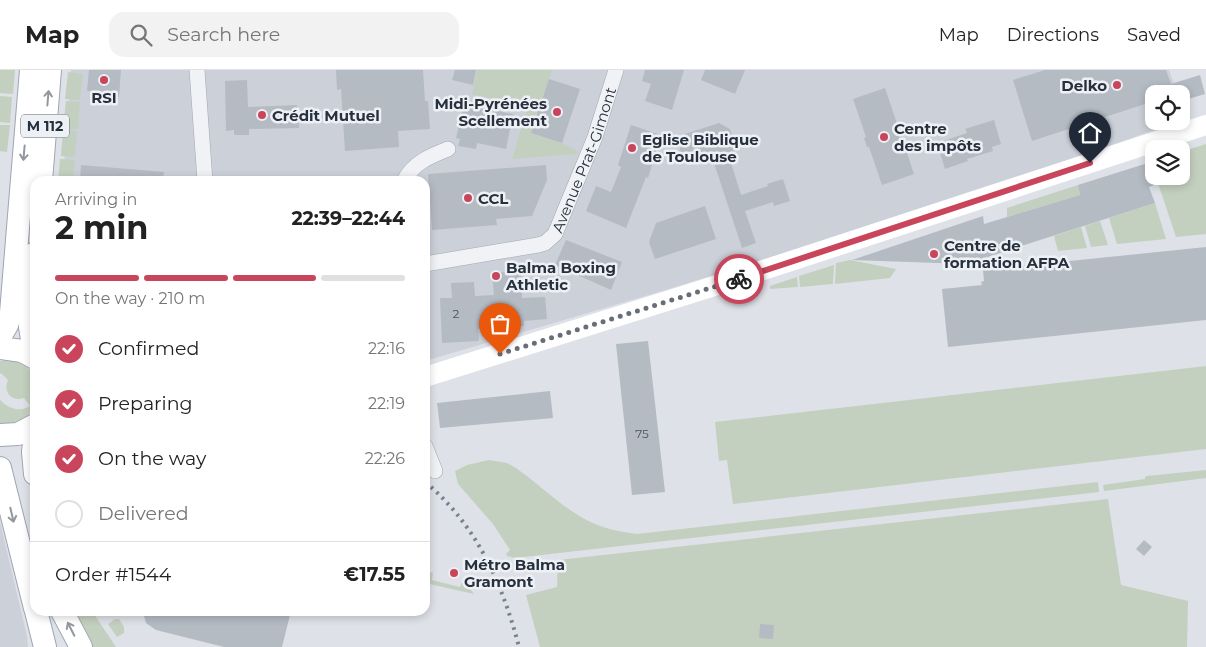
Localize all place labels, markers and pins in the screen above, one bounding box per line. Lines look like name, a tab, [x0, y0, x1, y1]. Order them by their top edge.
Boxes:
marker: RSI	[98, 74, 110, 86]
place label: Delko	[1061, 76, 1107, 95]
marker: Delko	[1111, 79, 1123, 91]
place label: RSI	[91, 88, 117, 107]
place label: Midi-Pyrénées Scellement	[434, 94, 547, 130]
place label: Crédit Mutuel	[272, 106, 380, 125]
marker: Midi-Pyrénées Scellement	[551, 106, 563, 118]
marker: Crédit Mutuel	[256, 109, 268, 121]
pin	[1069, 112, 1111, 163]
place label: Centre des impôts	[894, 119, 981, 155]
place label: Eglise Biblique de Toulouse	[642, 130, 759, 166]
marker: Centre des impôts	[878, 131, 890, 143]
marker: Eglise Biblique de Toulouse	[626, 142, 638, 154]
place label: CCL	[478, 189, 508, 208]
marker: CCL	[462, 192, 474, 204]
place label: Centre de formation AFPA	[944, 236, 1070, 272]
marker: Centre de formation AFPA	[928, 248, 940, 260]
place label: Balma Boxing Athletic	[505, 258, 616, 294]
marker: Balma Boxing Athletic	[490, 270, 502, 282]
pin	[479, 303, 521, 354]
place label: Métro Balma Gramont	[464, 555, 565, 591]
marker: Métro Balma Gramont	[448, 567, 460, 579]

